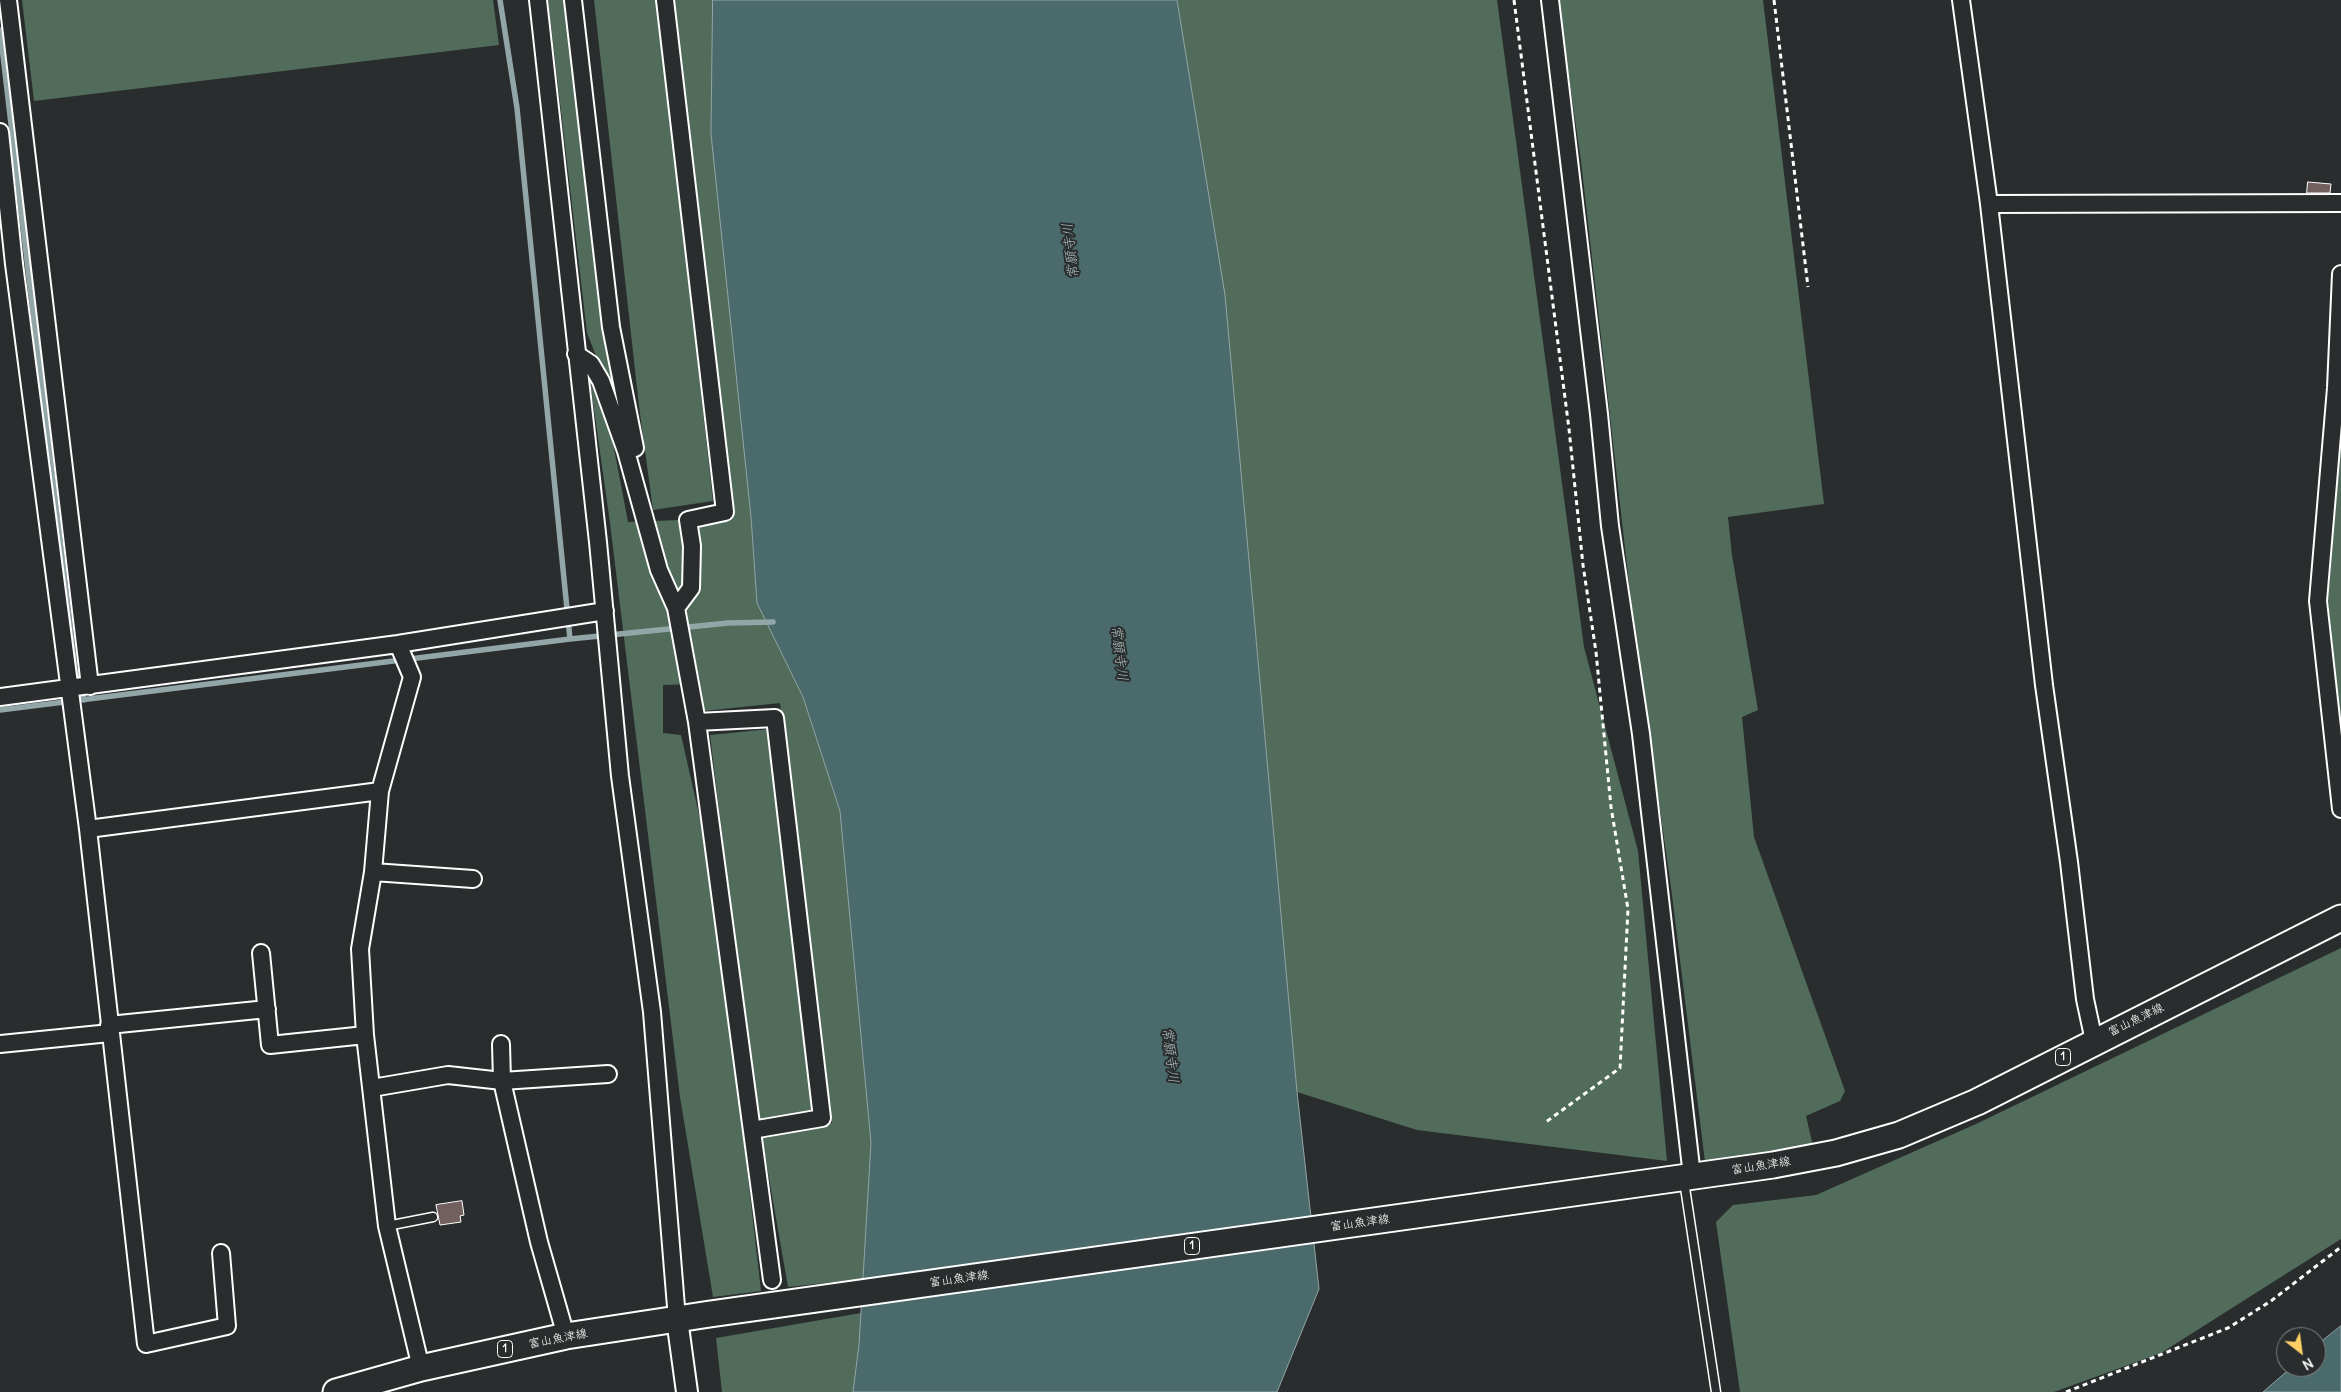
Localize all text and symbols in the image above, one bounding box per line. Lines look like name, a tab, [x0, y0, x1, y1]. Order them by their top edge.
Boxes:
water label: 常願寺川	[1059, 222, 1083, 280]
water label: 常願寺川	[1107, 624, 1131, 682]
street label: 富山魚津線	[2106, 1000, 2166, 1040]
water label: 常願寺川	[1158, 1026, 1182, 1084]
road number: 1	[2056, 1048, 2070, 1066]
street label: 富山魚津線	[1730, 1154, 1792, 1178]
street label: 富山魚津線	[1329, 1212, 1391, 1234]
road number: 1	[1184, 1238, 1200, 1254]
street label: 富山魚津線	[928, 1268, 990, 1290]
street label: 富山魚津線	[527, 1326, 589, 1352]
north arrow	[2276, 1327, 2326, 1377]
road number: 1	[498, 1340, 512, 1358]
text: N	[2299, 1354, 2317, 1374]

